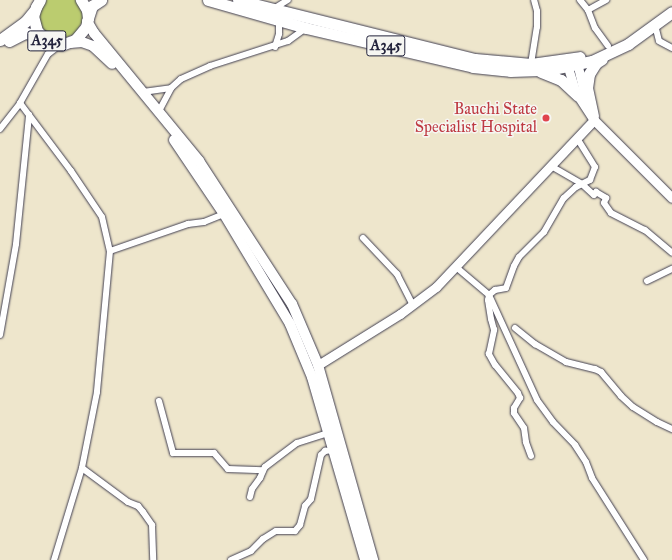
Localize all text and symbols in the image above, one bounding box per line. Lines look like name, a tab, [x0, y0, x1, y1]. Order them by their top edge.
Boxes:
road number: A345	[27, 28, 67, 54]
road number: A345	[366, 33, 406, 59]
place label: Bauchi State Specialist Hospital	[415, 99, 537, 137]
marker: Bauchi State Specialist Hospital	[540, 112, 552, 124]

